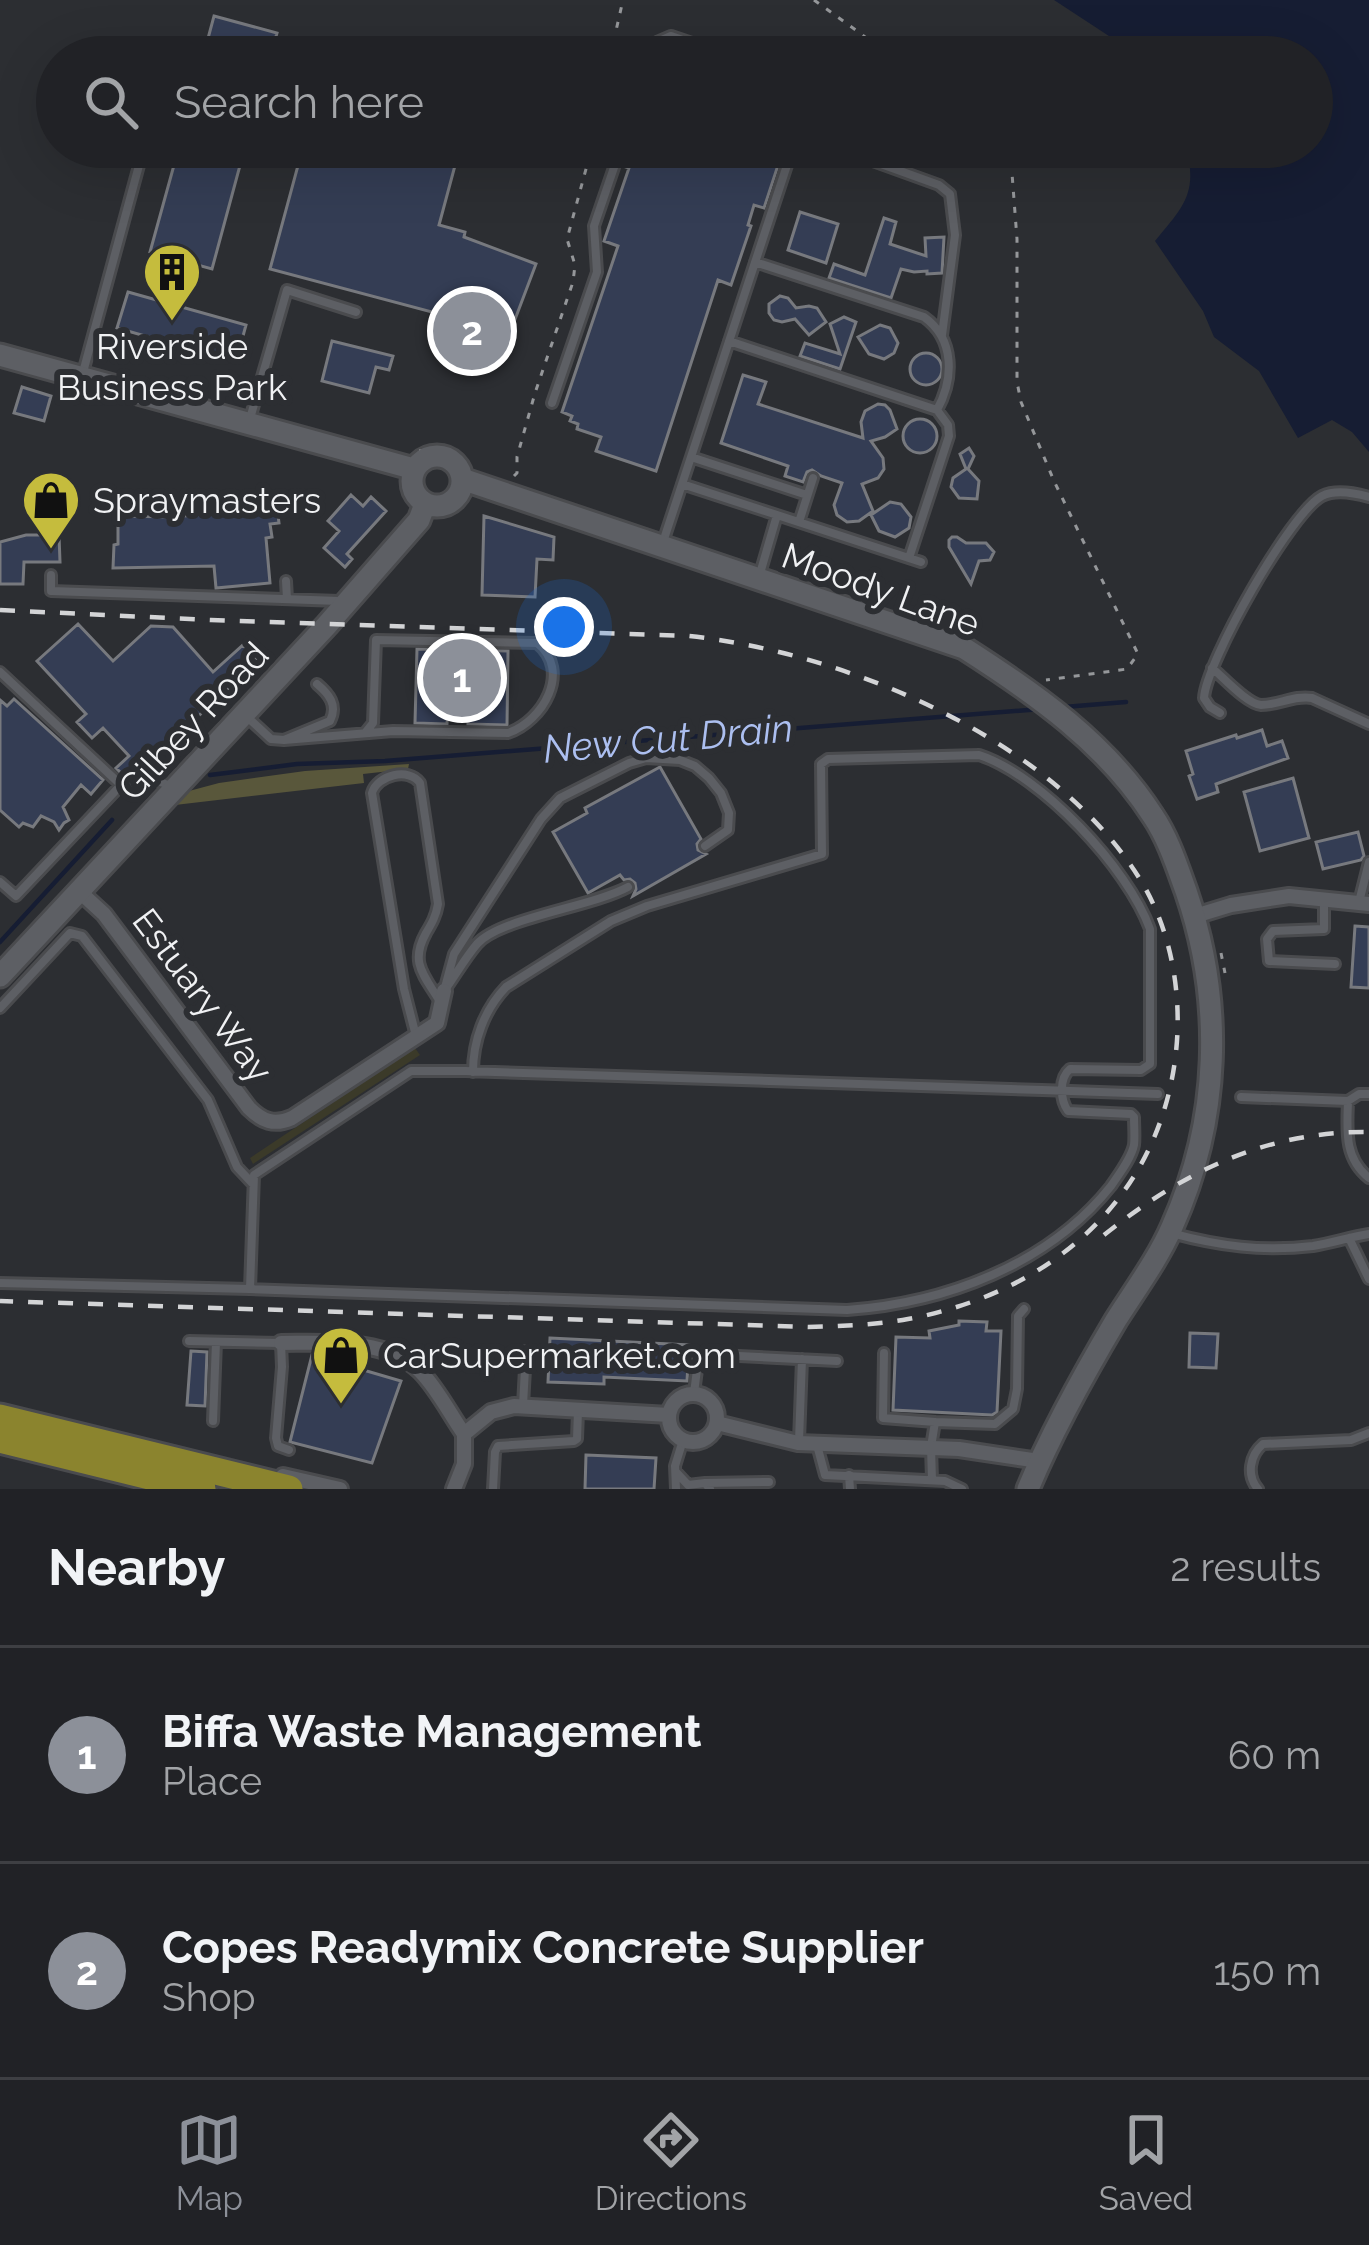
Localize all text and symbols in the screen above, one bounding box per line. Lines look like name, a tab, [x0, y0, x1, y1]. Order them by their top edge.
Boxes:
search box	[36, 36, 1333, 168]
icon: search	[78, 69, 144, 135]
text: Search here	[174, 76, 424, 129]
building icon: Riverside Business Park	[141, 241, 203, 323]
pin: 2	[433, 286, 511, 376]
place label: Riverside Business Park	[57, 325, 287, 408]
shop icon: Spraymasters	[20, 469, 82, 551]
place label: Spraymasters	[93, 479, 321, 521]
street label: Moody Lane	[777, 534, 985, 644]
your location	[534, 597, 594, 657]
street label: Gilbey Road	[109, 633, 277, 809]
pin: 1	[423, 633, 501, 723]
water label: New Cut Drain	[541, 704, 795, 772]
street label: Estuary Way	[124, 900, 282, 1090]
shop icon: CarSupermarket.com	[310, 1324, 372, 1406]
place label: CarSupermarket.com	[383, 1334, 736, 1376]
text: Nearby	[48, 1537, 225, 1597]
text: 2 results	[1170, 1544, 1321, 1590]
text: Biffa Waste Management	[162, 1705, 702, 1758]
text: 1	[77, 1732, 97, 1778]
text: 60 m	[1228, 1732, 1321, 1778]
text: Place	[162, 1758, 262, 1804]
text: Copes Readymix Concrete Supplier	[162, 1921, 924, 1974]
text: 2	[76, 1948, 98, 1994]
text: 150 m	[1213, 1948, 1321, 1994]
text: Shop	[162, 1974, 256, 2020]
tab: Map	[176, 2107, 243, 2218]
tab: Directions	[595, 2107, 747, 2218]
tab: Saved	[1099, 2107, 1193, 2218]

